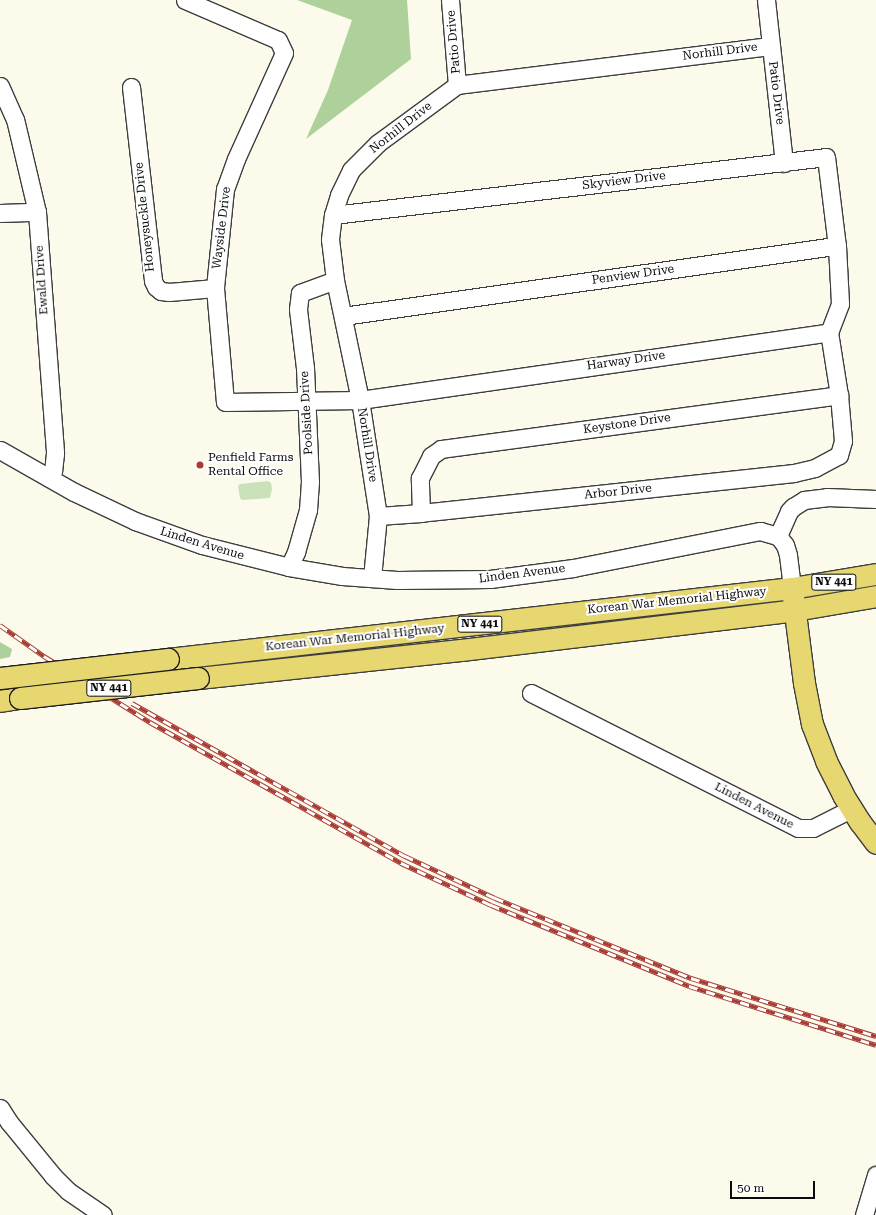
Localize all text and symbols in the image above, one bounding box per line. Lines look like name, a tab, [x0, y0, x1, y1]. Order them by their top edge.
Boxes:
street label: Patio Drive	[444, 10, 464, 74]
street label: Norhill Drive	[682, 40, 758, 64]
street label: Patio Drive	[765, 60, 787, 126]
street label: Norhill Drive	[367, 99, 435, 157]
street label: Honeysuckle Drive	[132, 161, 158, 273]
street label: Skyview Drive	[581, 169, 667, 193]
street label: Wayside Drive	[210, 186, 234, 270]
street label: Ewald Drive	[32, 245, 52, 315]
street label: Penview Drive	[591, 262, 675, 288]
street label: Harway Drive	[586, 348, 666, 374]
street label: Poolside Drive	[298, 371, 316, 455]
street label: Norhill Drive	[354, 407, 380, 483]
street label: Keystone Drive	[582, 411, 672, 437]
place label: Penfield Farms Rental Office	[208, 451, 293, 479]
marker: Penfield Farms Rental Office	[195, 460, 205, 470]
street label: Arbor Drive	[584, 481, 652, 503]
street label: Linden Avenue	[158, 524, 246, 564]
street label: Linden Avenue	[478, 562, 566, 586]
road number: NY 441	[811, 573, 857, 591]
street label: Korean War Memorial Highway	[587, 584, 767, 618]
road number: NY 441	[457, 615, 503, 633]
street label: Korean War Memorial Highway	[265, 621, 445, 655]
road number: NY 441	[86, 679, 132, 697]
street label: Linden Avenue	[712, 780, 796, 832]
scale bar	[732, 1173, 817, 1199]
text: 50 m	[737, 1181, 764, 1195]

